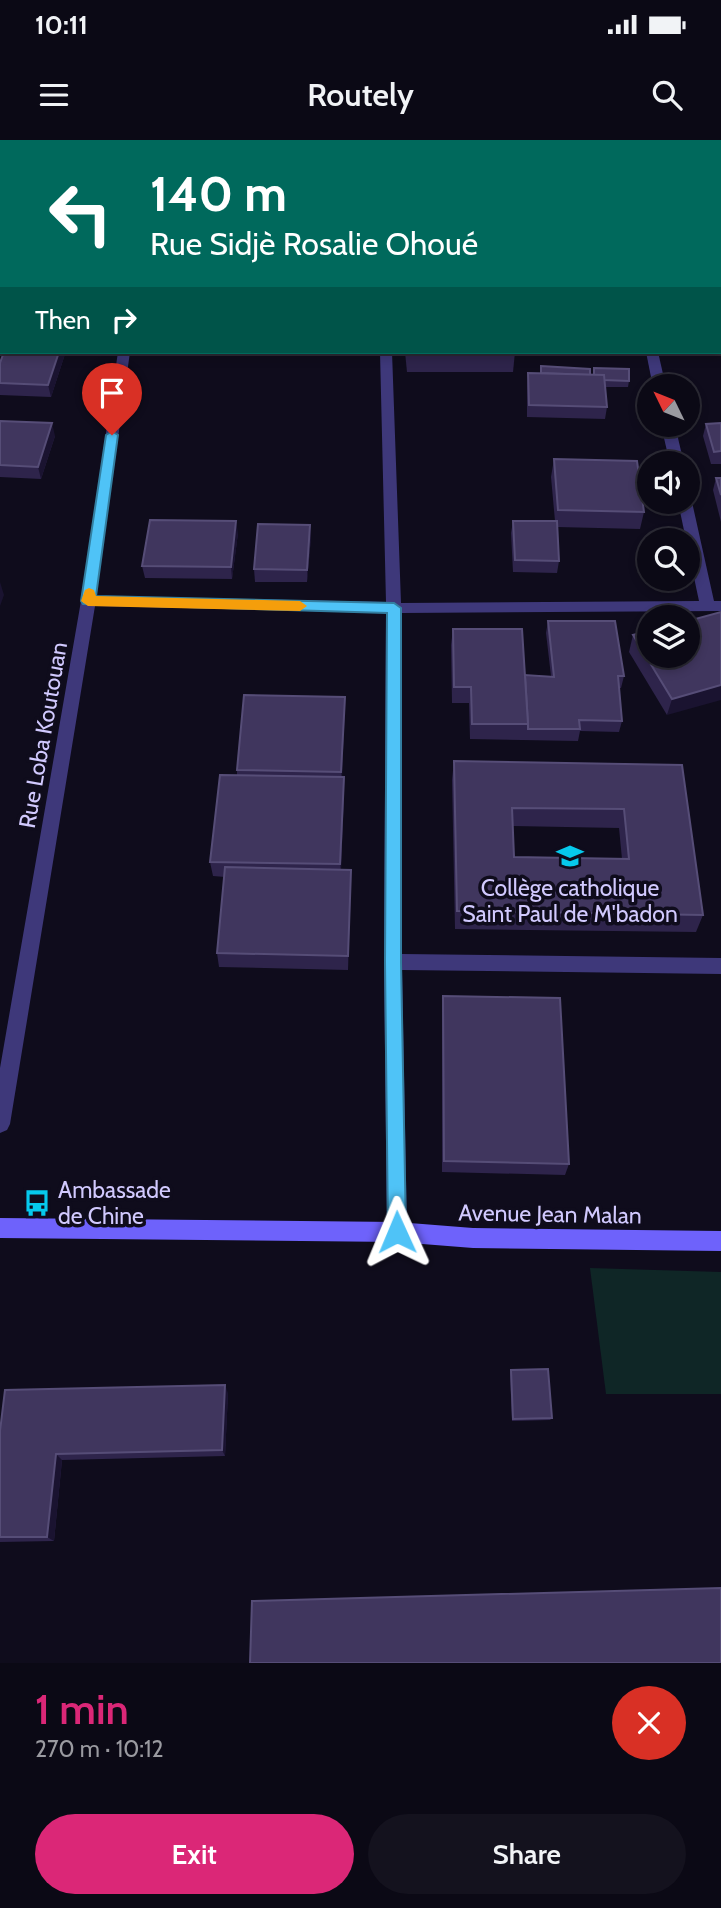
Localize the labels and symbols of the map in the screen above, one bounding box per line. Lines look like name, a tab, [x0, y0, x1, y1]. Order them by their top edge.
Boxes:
pin	[82, 363, 142, 435]
north arrow	[637, 374, 700, 438]
street label: Rue Loba Koutouan	[13, 640, 73, 830]
school or university icon: Collège catholique Saint Paul de M'badon	[555, 841, 585, 871]
place label: Collège catholique Saint Paul de M'badon	[462, 874, 678, 928]
place label: Ambassade de Chine	[58, 1176, 171, 1230]
bus stop icon: Ambassade de Chine	[22, 1188, 52, 1218]
position arrow	[360, 1195, 434, 1269]
street label: Avenue Jean Malan	[458, 1198, 642, 1230]

